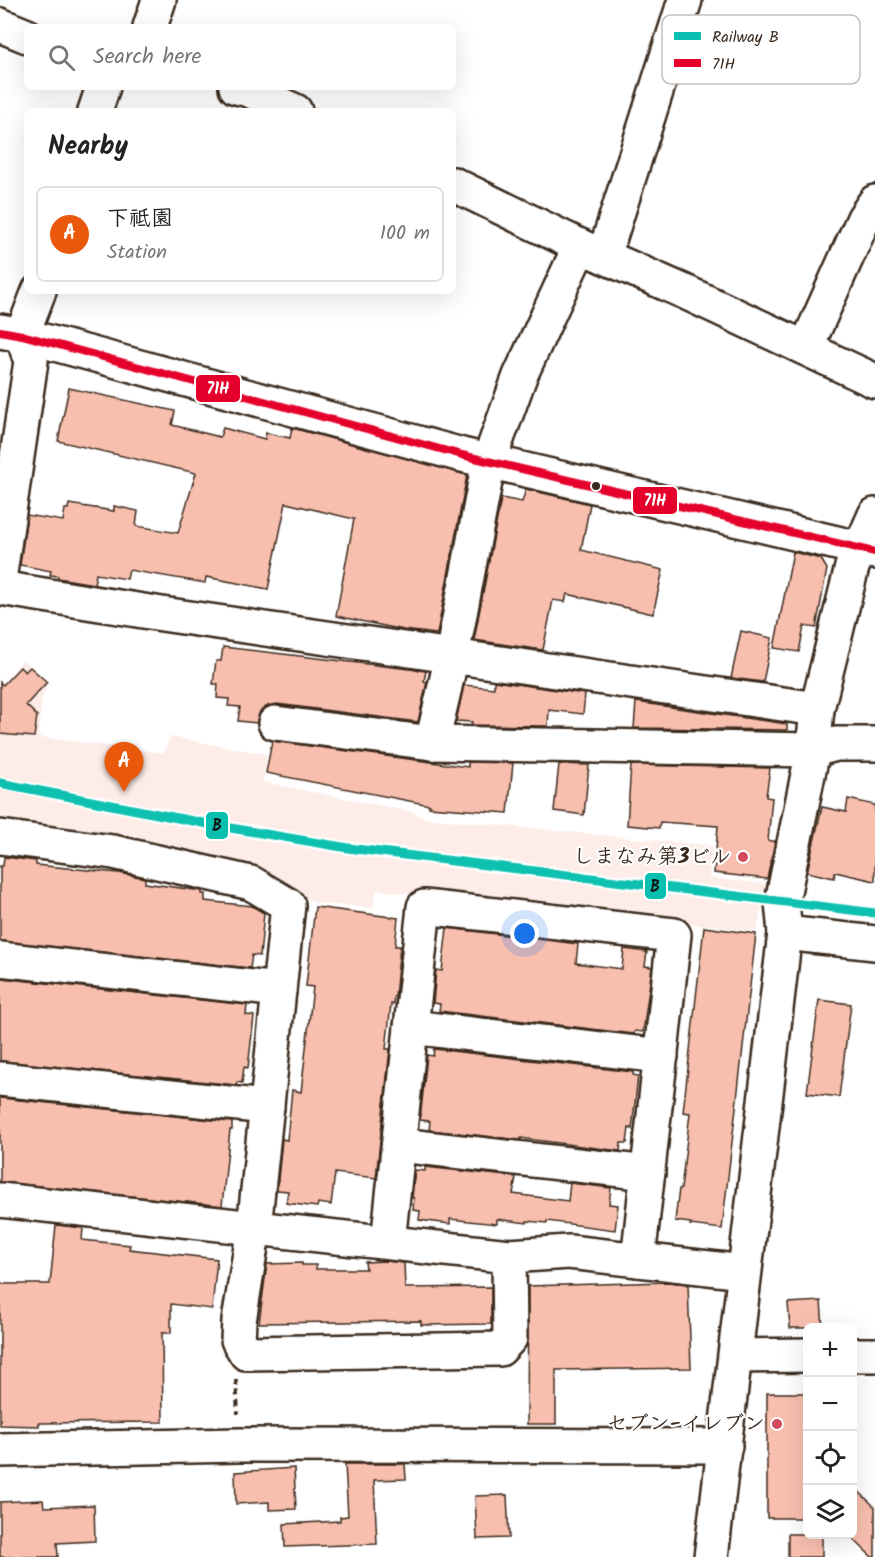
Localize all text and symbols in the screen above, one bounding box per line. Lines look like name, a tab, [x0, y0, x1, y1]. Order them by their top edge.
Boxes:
legend	[662, 15, 860, 84]
search box	[24, 24, 456, 90]
text: Railway B	[712, 25, 779, 50]
text: Search here	[93, 40, 201, 75]
icon: search	[45, 41, 78, 74]
text: 71H	[712, 52, 735, 77]
text: Nearby	[48, 126, 128, 168]
text: 下祗園	[107, 202, 173, 237]
text: A	[63, 218, 76, 250]
text: 100 m	[380, 218, 430, 250]
text: Station	[107, 237, 167, 269]
line badge: 71H	[195, 374, 241, 403]
text: 71H	[207, 377, 229, 402]
unlabelled marker	[590, 480, 602, 492]
line badge: 71H	[632, 486, 678, 515]
text: 71H	[644, 489, 666, 514]
pin: A	[104, 742, 144, 792]
line badge: B	[205, 811, 229, 840]
text: B	[212, 814, 222, 839]
place label: しまなみ第3ビル	[573, 841, 731, 874]
marker: しまなみ第3ビル	[736, 850, 750, 864]
line badge: B	[644, 872, 667, 900]
text: B	[650, 875, 660, 900]
your location	[510, 919, 539, 948]
map controls	[803, 1323, 857, 1539]
button: +	[803, 1323, 857, 1377]
button: −	[803, 1377, 857, 1431]
place label: セブン-イレブン	[607, 1408, 765, 1441]
marker: セブン-イレブン	[770, 1417, 784, 1431]
button: locate	[803, 1431, 857, 1485]
button: layers	[803, 1485, 857, 1539]

